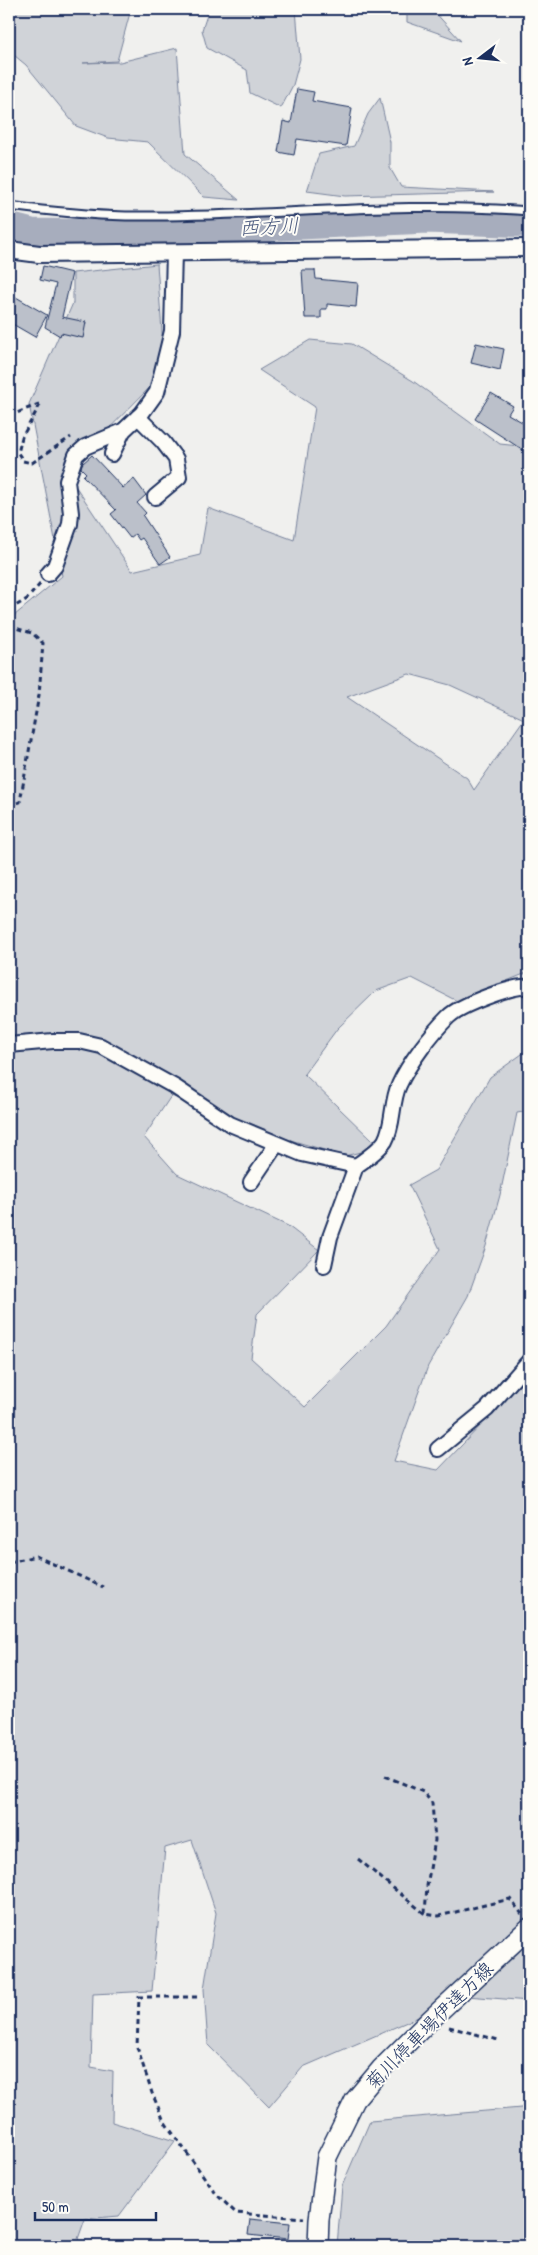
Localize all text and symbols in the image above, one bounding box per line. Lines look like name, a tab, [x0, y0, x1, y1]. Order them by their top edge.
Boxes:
north arrow	[456, 32, 506, 82]
text: N	[457, 55, 477, 68]
water label: 西方川	[238, 211, 300, 241]
street label: 菊川停車場伊達方線	[359, 1955, 499, 2095]
scale bar	[35, 2190, 156, 2222]
text: 50 m	[42, 2196, 69, 2217]

